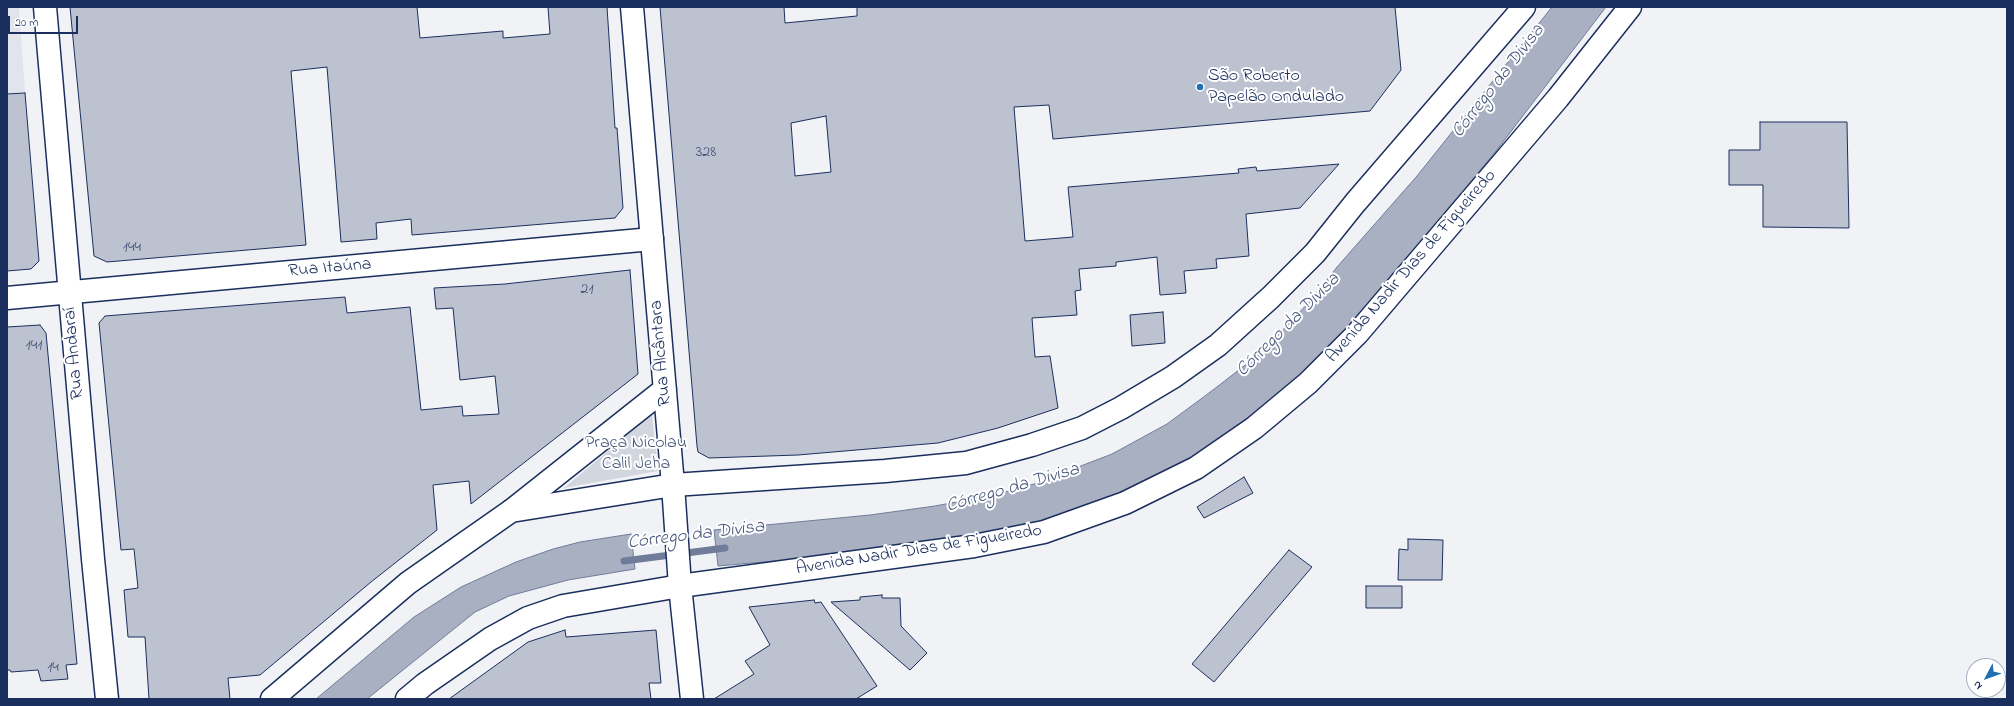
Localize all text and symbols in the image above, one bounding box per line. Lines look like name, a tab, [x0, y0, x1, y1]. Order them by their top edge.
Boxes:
scale bar	[10, 8, 80, 34]
text: 20 m	[15, 14, 38, 32]
water label: Córrego da Divisa	[1448, 21, 1550, 143]
place label: São Roberto Papelão Ondulado	[1208, 66, 1344, 108]
marker: São Roberto Papelão Ondulado	[1195, 82, 1205, 92]
house number: 328	[696, 143, 716, 163]
street label: Avenida Nadir Dias de Figueiredo	[1322, 166, 1502, 368]
house number: 144	[123, 238, 141, 258]
street label: Rua Itaúna	[288, 255, 372, 283]
water label: Córrego da Divisa	[1232, 269, 1346, 383]
house number: 21	[580, 280, 594, 300]
street label: Rua Alcântara	[647, 299, 677, 407]
street label: Rua Andaraí	[60, 306, 90, 400]
house number: 141	[26, 336, 42, 356]
park label: Praça Nicolau Calil Jeha	[585, 433, 687, 476]
water label: Córrego da Divisa	[944, 459, 1082, 519]
water label: Córrego da Divisa	[626, 516, 766, 556]
street label: Avenida Nadir Dias de Figueiredo	[795, 521, 1043, 581]
house number: 14	[47, 658, 59, 678]
north arrow	[1966, 658, 2006, 698]
text: N	[1969, 677, 1986, 693]

